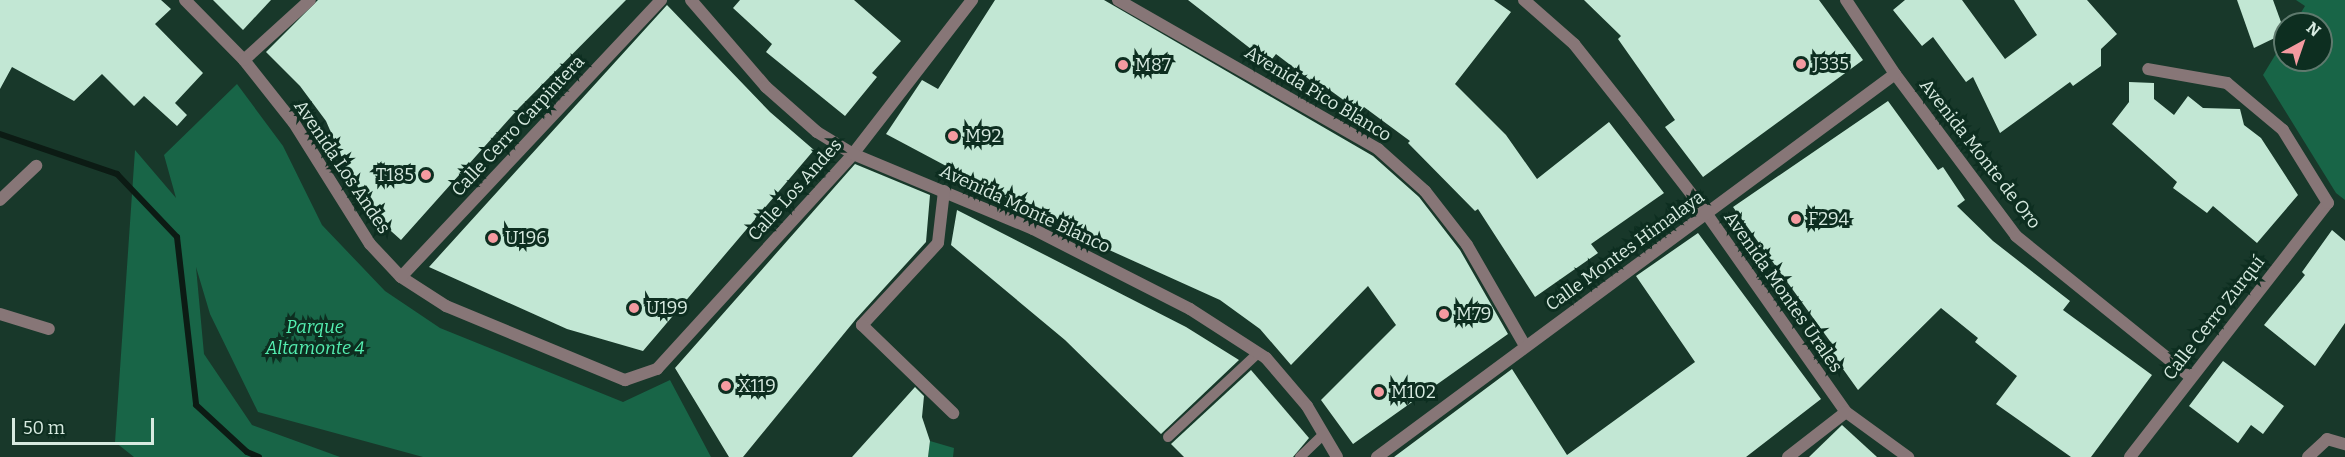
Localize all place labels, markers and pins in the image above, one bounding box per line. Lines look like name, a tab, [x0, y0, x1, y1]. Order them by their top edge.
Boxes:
place label: J335	[1813, 53, 1849, 75]
place label: M87	[1135, 54, 1171, 76]
marker: J335	[1794, 57, 1808, 71]
marker: M87	[1116, 58, 1130, 72]
place label: M92	[965, 125, 1001, 147]
marker: M92	[946, 129, 960, 143]
place label: T185	[376, 164, 414, 186]
marker: T185	[419, 168, 433, 182]
place label: F294	[1808, 208, 1849, 230]
marker: F294	[1789, 212, 1803, 226]
place label: U196	[505, 227, 547, 249]
marker: U196	[486, 231, 500, 245]
place label: U199	[646, 297, 688, 319]
marker: U199	[627, 301, 641, 315]
place label: M79	[1456, 303, 1491, 325]
marker: M79	[1437, 307, 1451, 321]
place label: X119	[738, 375, 776, 397]
marker: X119	[719, 379, 733, 393]
place label: M102	[1391, 381, 1436, 403]
marker: M102	[1372, 385, 1386, 399]

